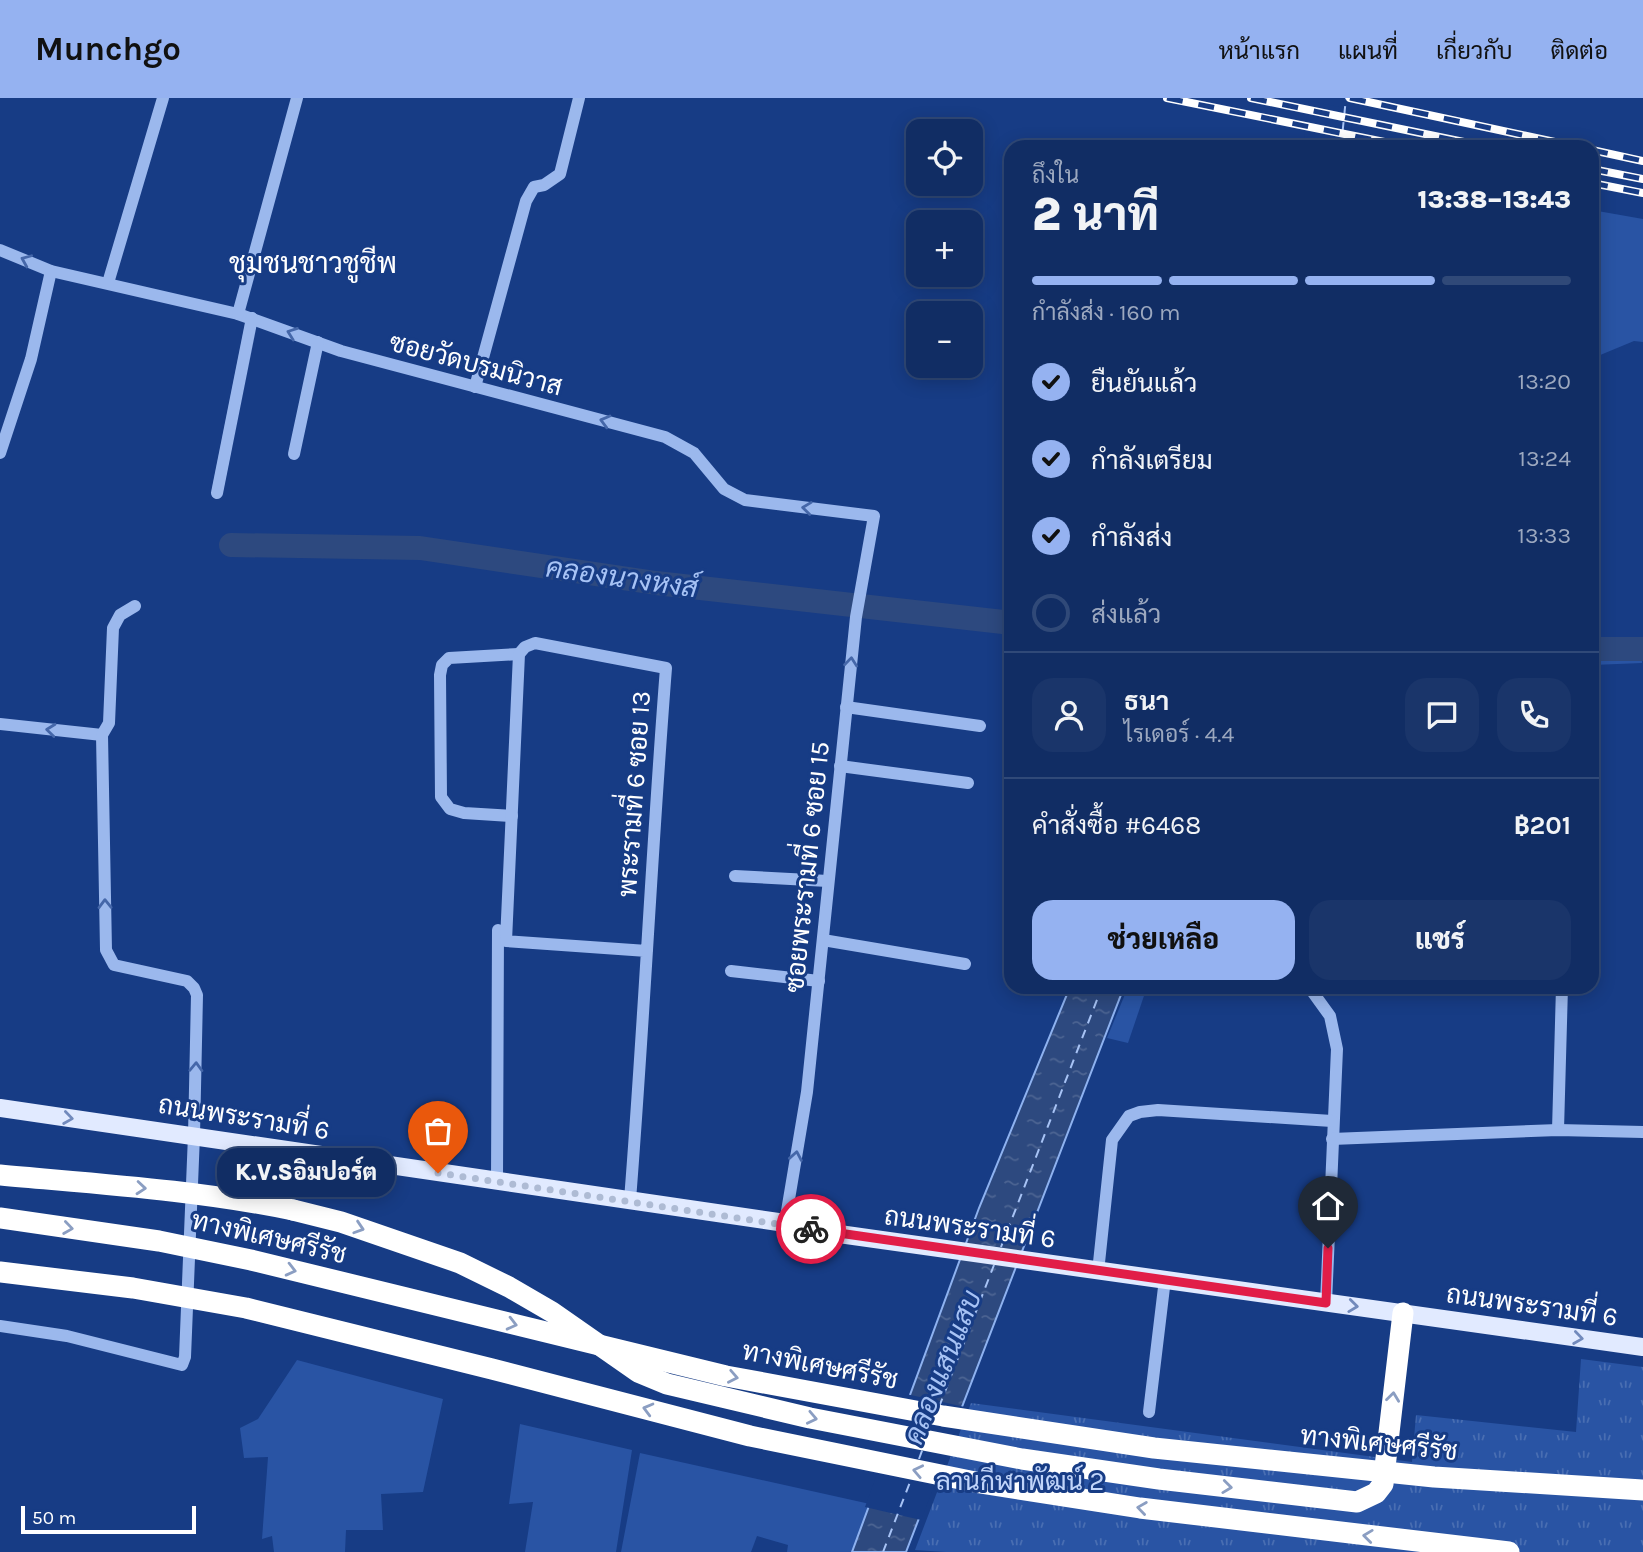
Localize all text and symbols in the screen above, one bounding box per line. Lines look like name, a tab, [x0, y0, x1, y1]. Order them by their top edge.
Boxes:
text: Munchgo	[35, 30, 181, 68]
text: หน้าแรก	[1219, 37, 1300, 65]
text: แผนที่	[1338, 37, 1398, 65]
text: เกี่ยวกับ	[1436, 37, 1513, 65]
text: ติดต่อ	[1551, 37, 1608, 65]
map controls	[906, 119, 983, 378]
button: locate	[906, 119, 983, 196]
text: ถึงใน	[1032, 162, 1079, 189]
text: 13:38–13:43	[1418, 184, 1571, 215]
text: 2 นาที	[1032, 188, 1159, 242]
button: +	[906, 210, 983, 287]
district label: ชุมชนชาวชูชีพ	[229, 245, 397, 283]
one-way arrow	[21, 255, 33, 269]
text: กำลังส่ง · 160 m	[1032, 299, 1180, 326]
button: −	[906, 301, 983, 378]
street label: ซอยวัดบรมนิวาส	[386, 326, 566, 402]
one-way arrow	[287, 327, 299, 341]
icon: check	[1032, 363, 1070, 401]
text: ยืนยันแล้ว	[1091, 368, 1197, 399]
text: 13:20	[1518, 368, 1571, 395]
one-way arrow	[599, 415, 611, 430]
icon: check	[1032, 440, 1070, 478]
text: กำลังเตรียม	[1091, 445, 1213, 476]
text: 13:24	[1518, 445, 1571, 472]
one-way arrow	[801, 500, 812, 515]
icon: check	[1032, 517, 1070, 555]
text: กำลังส่ง	[1091, 522, 1172, 553]
text: 13:33	[1517, 522, 1571, 549]
water label: คลองนางหงส์	[544, 548, 704, 605]
text: ส่งแล้ว	[1091, 599, 1161, 630]
one-way arrow	[843, 656, 858, 667]
button: person	[1032, 678, 1106, 752]
button: chat	[1405, 678, 1479, 752]
button: phone	[1497, 678, 1571, 752]
text: ธนา	[1124, 686, 1169, 717]
street label: พระรามที่ 6 ซอย 13	[605, 689, 657, 898]
text: ไรเดอร์ · 4.4	[1124, 721, 1234, 748]
one-way arrow	[45, 722, 57, 737]
street label: ซอยพระรามที่ 6 ซอย 15	[772, 739, 836, 994]
text: คำสั่งซื้อ #6468	[1032, 810, 1201, 841]
text: ฿201	[1514, 810, 1571, 841]
one-way arrow	[97, 899, 113, 909]
button: ช่วยเหลือ	[1032, 900, 1295, 980]
button: แชร์	[1309, 900, 1571, 980]
one-way arrow	[189, 1061, 204, 1072]
street label: ถนนพระรามที่ 6	[156, 1082, 333, 1146]
pin	[408, 1101, 468, 1173]
one-way arrow	[62, 1110, 73, 1125]
icon: bag	[419, 1112, 457, 1150]
callout: K.V.Sอิมปอร์ต	[218, 1148, 396, 1198]
one-way arrow	[788, 1150, 803, 1162]
text: K.V.Sอิมปอร์ต	[235, 1159, 377, 1186]
pin	[1298, 1176, 1358, 1248]
one-way arrow	[136, 1180, 147, 1195]
icon: home	[1309, 1187, 1347, 1225]
street label: ถนนพระรามที่ 6	[882, 1193, 1059, 1255]
courier	[776, 1194, 846, 1264]
street label: ทางพิเศษศรีรัช	[188, 1204, 350, 1270]
icon: bike	[792, 1210, 830, 1248]
one-way arrow	[62, 1220, 73, 1235]
one-way arrow	[352, 1220, 365, 1234]
one-way arrow	[285, 1262, 297, 1276]
street label: ถนนพระรามที่ 6	[1444, 1271, 1621, 1333]
water label: คลองแสนแสบ	[897, 1285, 988, 1449]
one-way arrow	[1347, 1299, 1359, 1314]
one-way arrow	[506, 1316, 518, 1330]
one-way arrow	[1572, 1330, 1584, 1345]
street label: ทางพิเศษศรีรัช	[739, 1334, 901, 1396]
one-way arrow	[727, 1369, 739, 1384]
one-way arrow	[1386, 1391, 1401, 1402]
one-way arrow	[643, 1403, 655, 1417]
one-way arrow	[806, 1410, 818, 1425]
street label: ทางพิเศษศรีรัช	[1299, 1419, 1459, 1467]
one-way arrow	[912, 1464, 924, 1479]
park label: ลานกีฬาพัฒน์ 2	[936, 1464, 1104, 1497]
one-way arrow	[1221, 1479, 1233, 1494]
one-way arrow	[1136, 1501, 1148, 1516]
scale bar	[21, 1503, 196, 1535]
text: 50 m	[32, 1507, 76, 1529]
one-way arrow	[1362, 1528, 1374, 1543]

